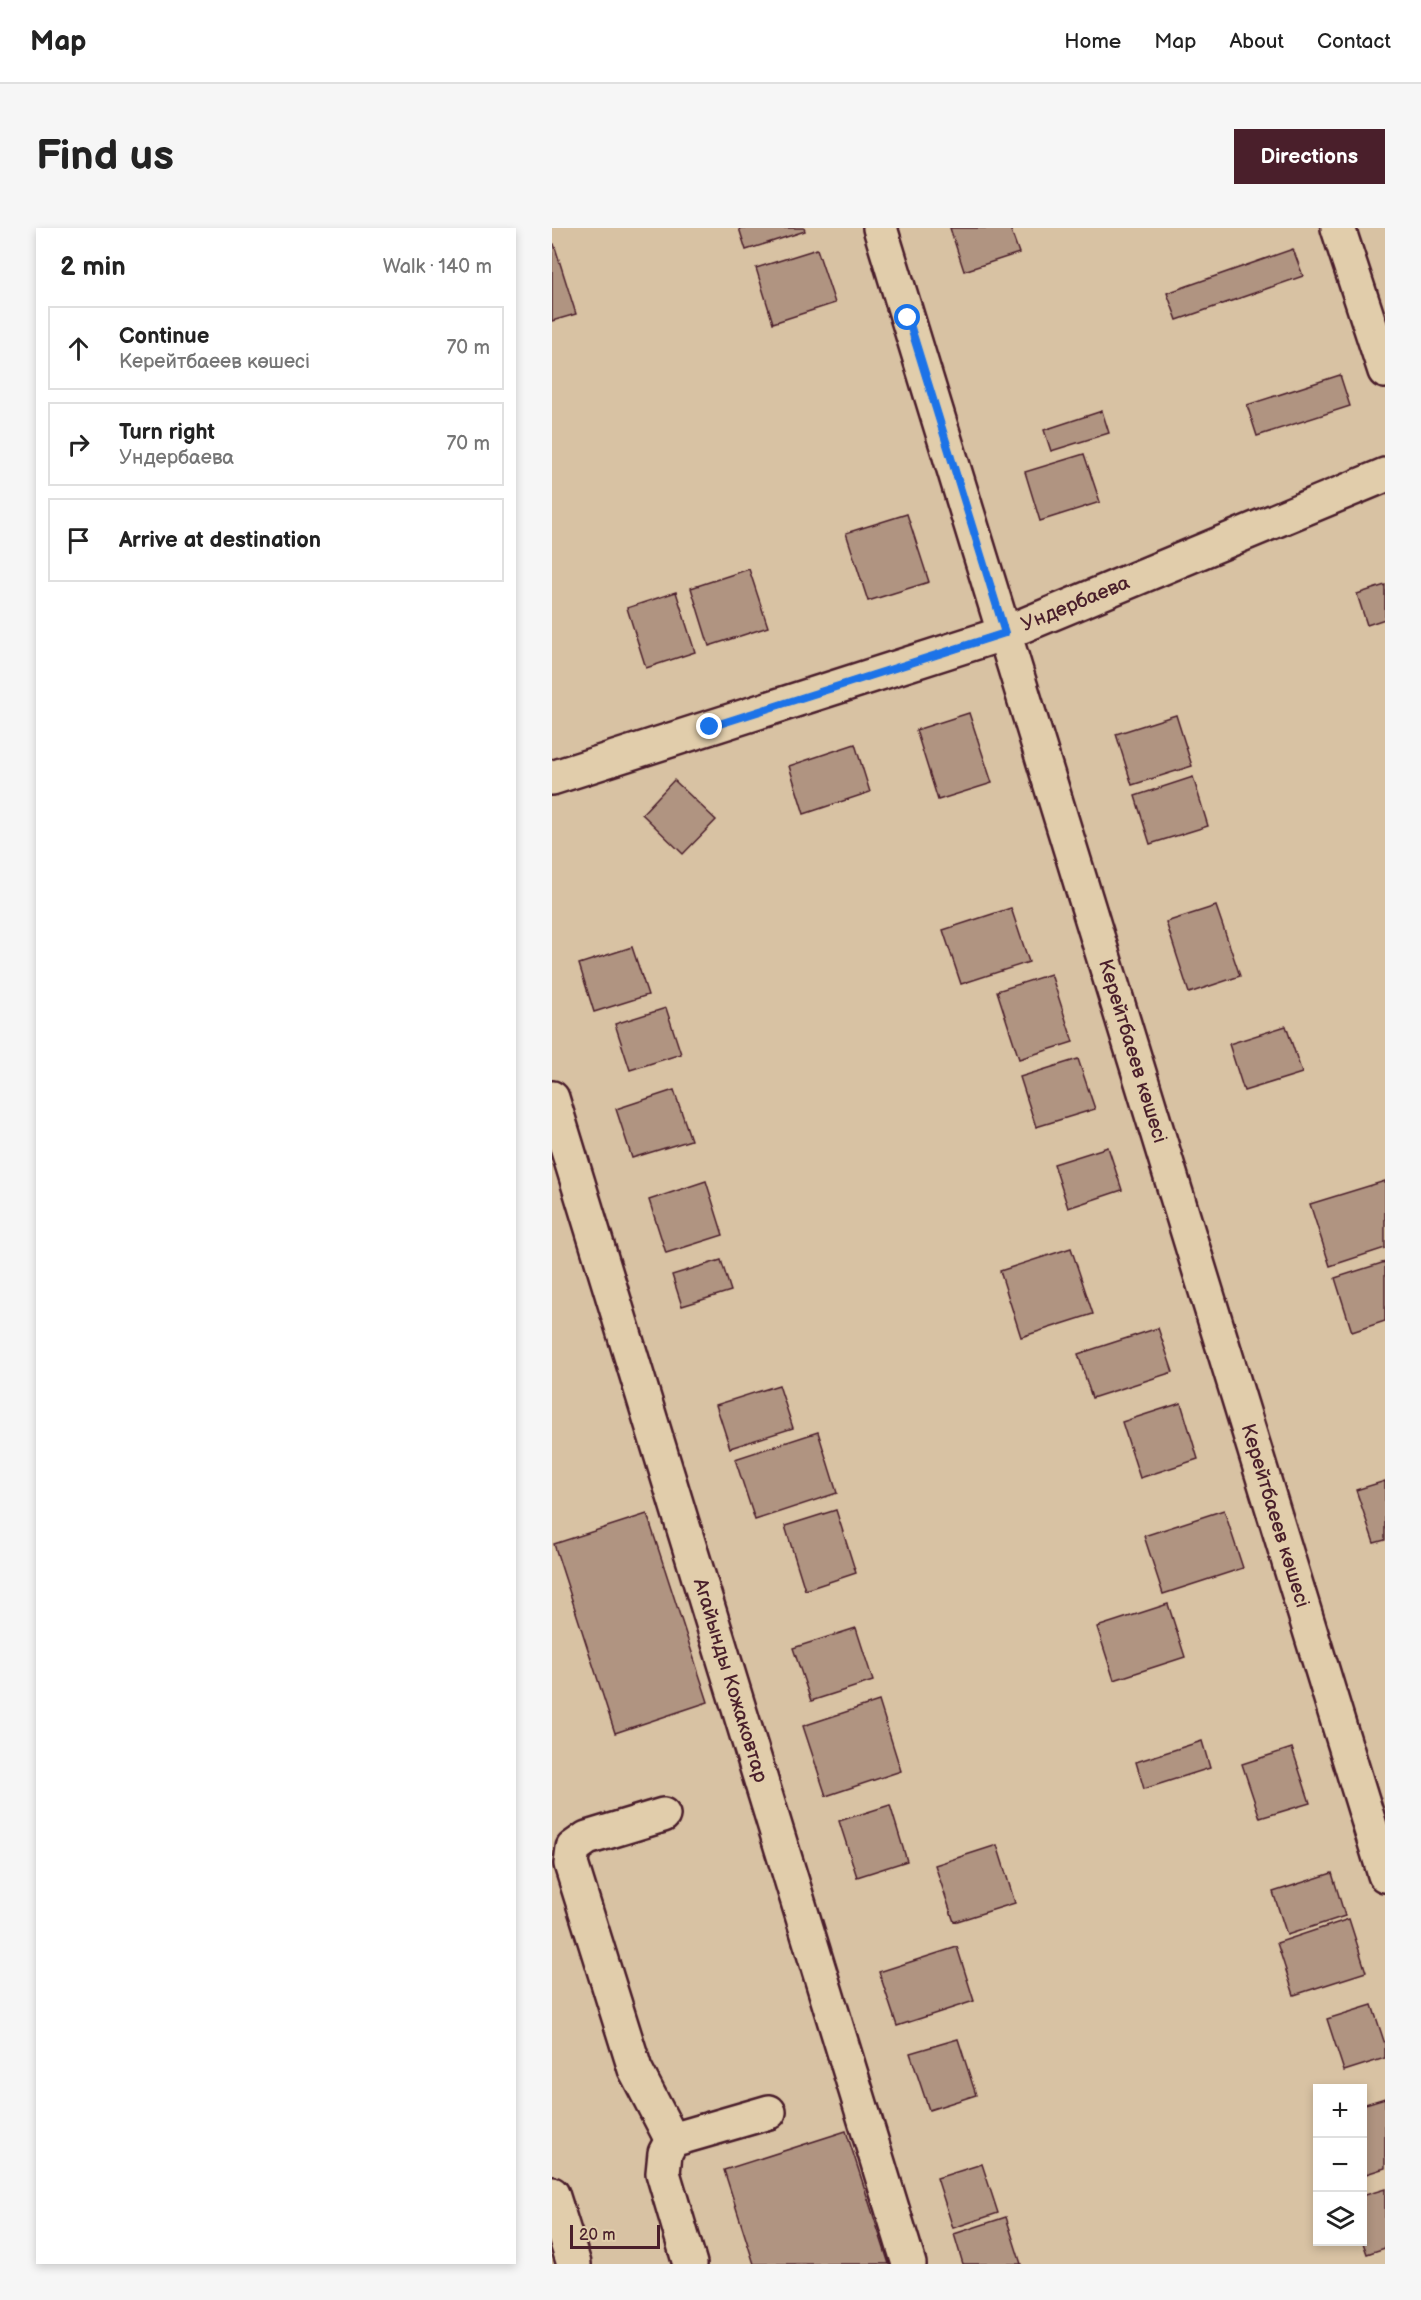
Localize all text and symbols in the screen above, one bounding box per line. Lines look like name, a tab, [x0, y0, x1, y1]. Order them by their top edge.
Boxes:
text: Map	[30, 25, 86, 58]
text: Home	[1064, 29, 1121, 54]
text: Map	[1154, 29, 1196, 54]
text: About	[1229, 29, 1284, 54]
text: Contact	[1317, 29, 1391, 54]
button: Directions	[1234, 129, 1385, 184]
text: Find us	[36, 131, 174, 182]
text: 2 min	[60, 252, 126, 283]
text: Walk · 140 m	[383, 255, 492, 279]
route start	[894, 304, 920, 330]
text: Continue	[119, 323, 209, 350]
icon: ahead	[62, 332, 95, 365]
text: 70 m	[446, 336, 490, 360]
text: Керейтбаеев көшесі	[119, 350, 310, 374]
text: Turn right	[119, 419, 215, 446]
icon: right	[62, 428, 95, 461]
text: 70 m	[446, 432, 490, 456]
text: Ундербаева	[119, 446, 234, 470]
icon: arrive	[62, 524, 95, 557]
text: Arrive at destination	[119, 527, 321, 554]
street label: Ундербаева	[1018, 570, 1133, 637]
route end	[696, 713, 722, 739]
street label: Керейтбаеев көшесі	[1093, 956, 1172, 1146]
street label: Керейтбаеев көшесі	[1235, 1421, 1314, 1611]
street label: Агайынды Кожаковтар	[687, 1574, 773, 1786]
map controls	[1313, 2084, 1367, 2246]
button: +	[1313, 2084, 1367, 2138]
button: −	[1313, 2138, 1367, 2192]
button: layers	[1313, 2192, 1367, 2246]
scale bar	[570, 2222, 660, 2250]
text: 20 m	[579, 2226, 615, 2245]

